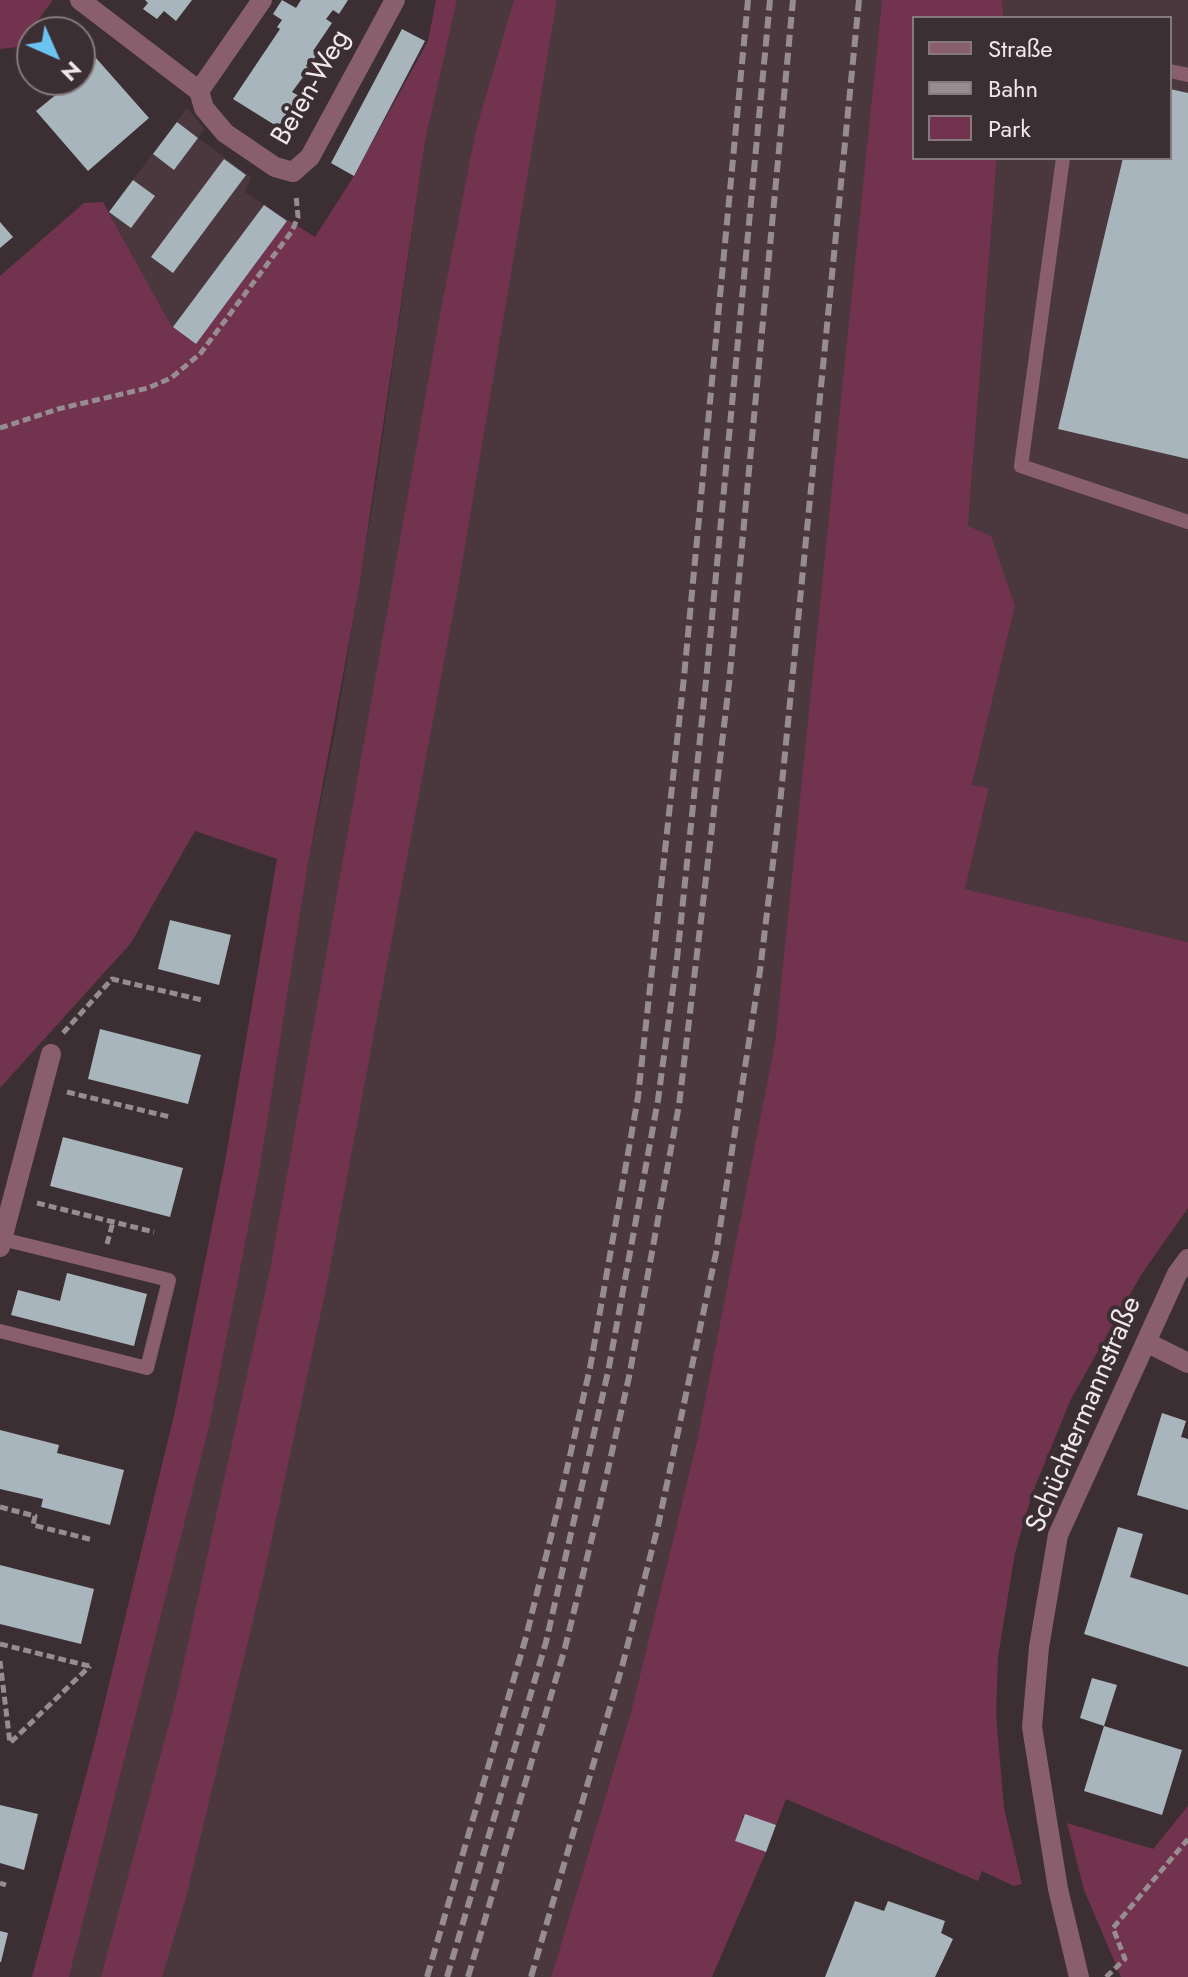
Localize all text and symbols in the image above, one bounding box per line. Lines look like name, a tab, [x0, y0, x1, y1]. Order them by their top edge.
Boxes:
north arrow	[16, 16, 96, 96]
legend	[912, 16, 1172, 160]
street label: Beien-Weg	[265, 24, 359, 152]
text: Straße	[988, 31, 1053, 66]
text: N	[54, 54, 89, 89]
text: Bahn	[988, 71, 1038, 106]
text: Park	[988, 111, 1031, 146]
street label: Schüchtermannstraße	[1020, 1292, 1150, 1538]

